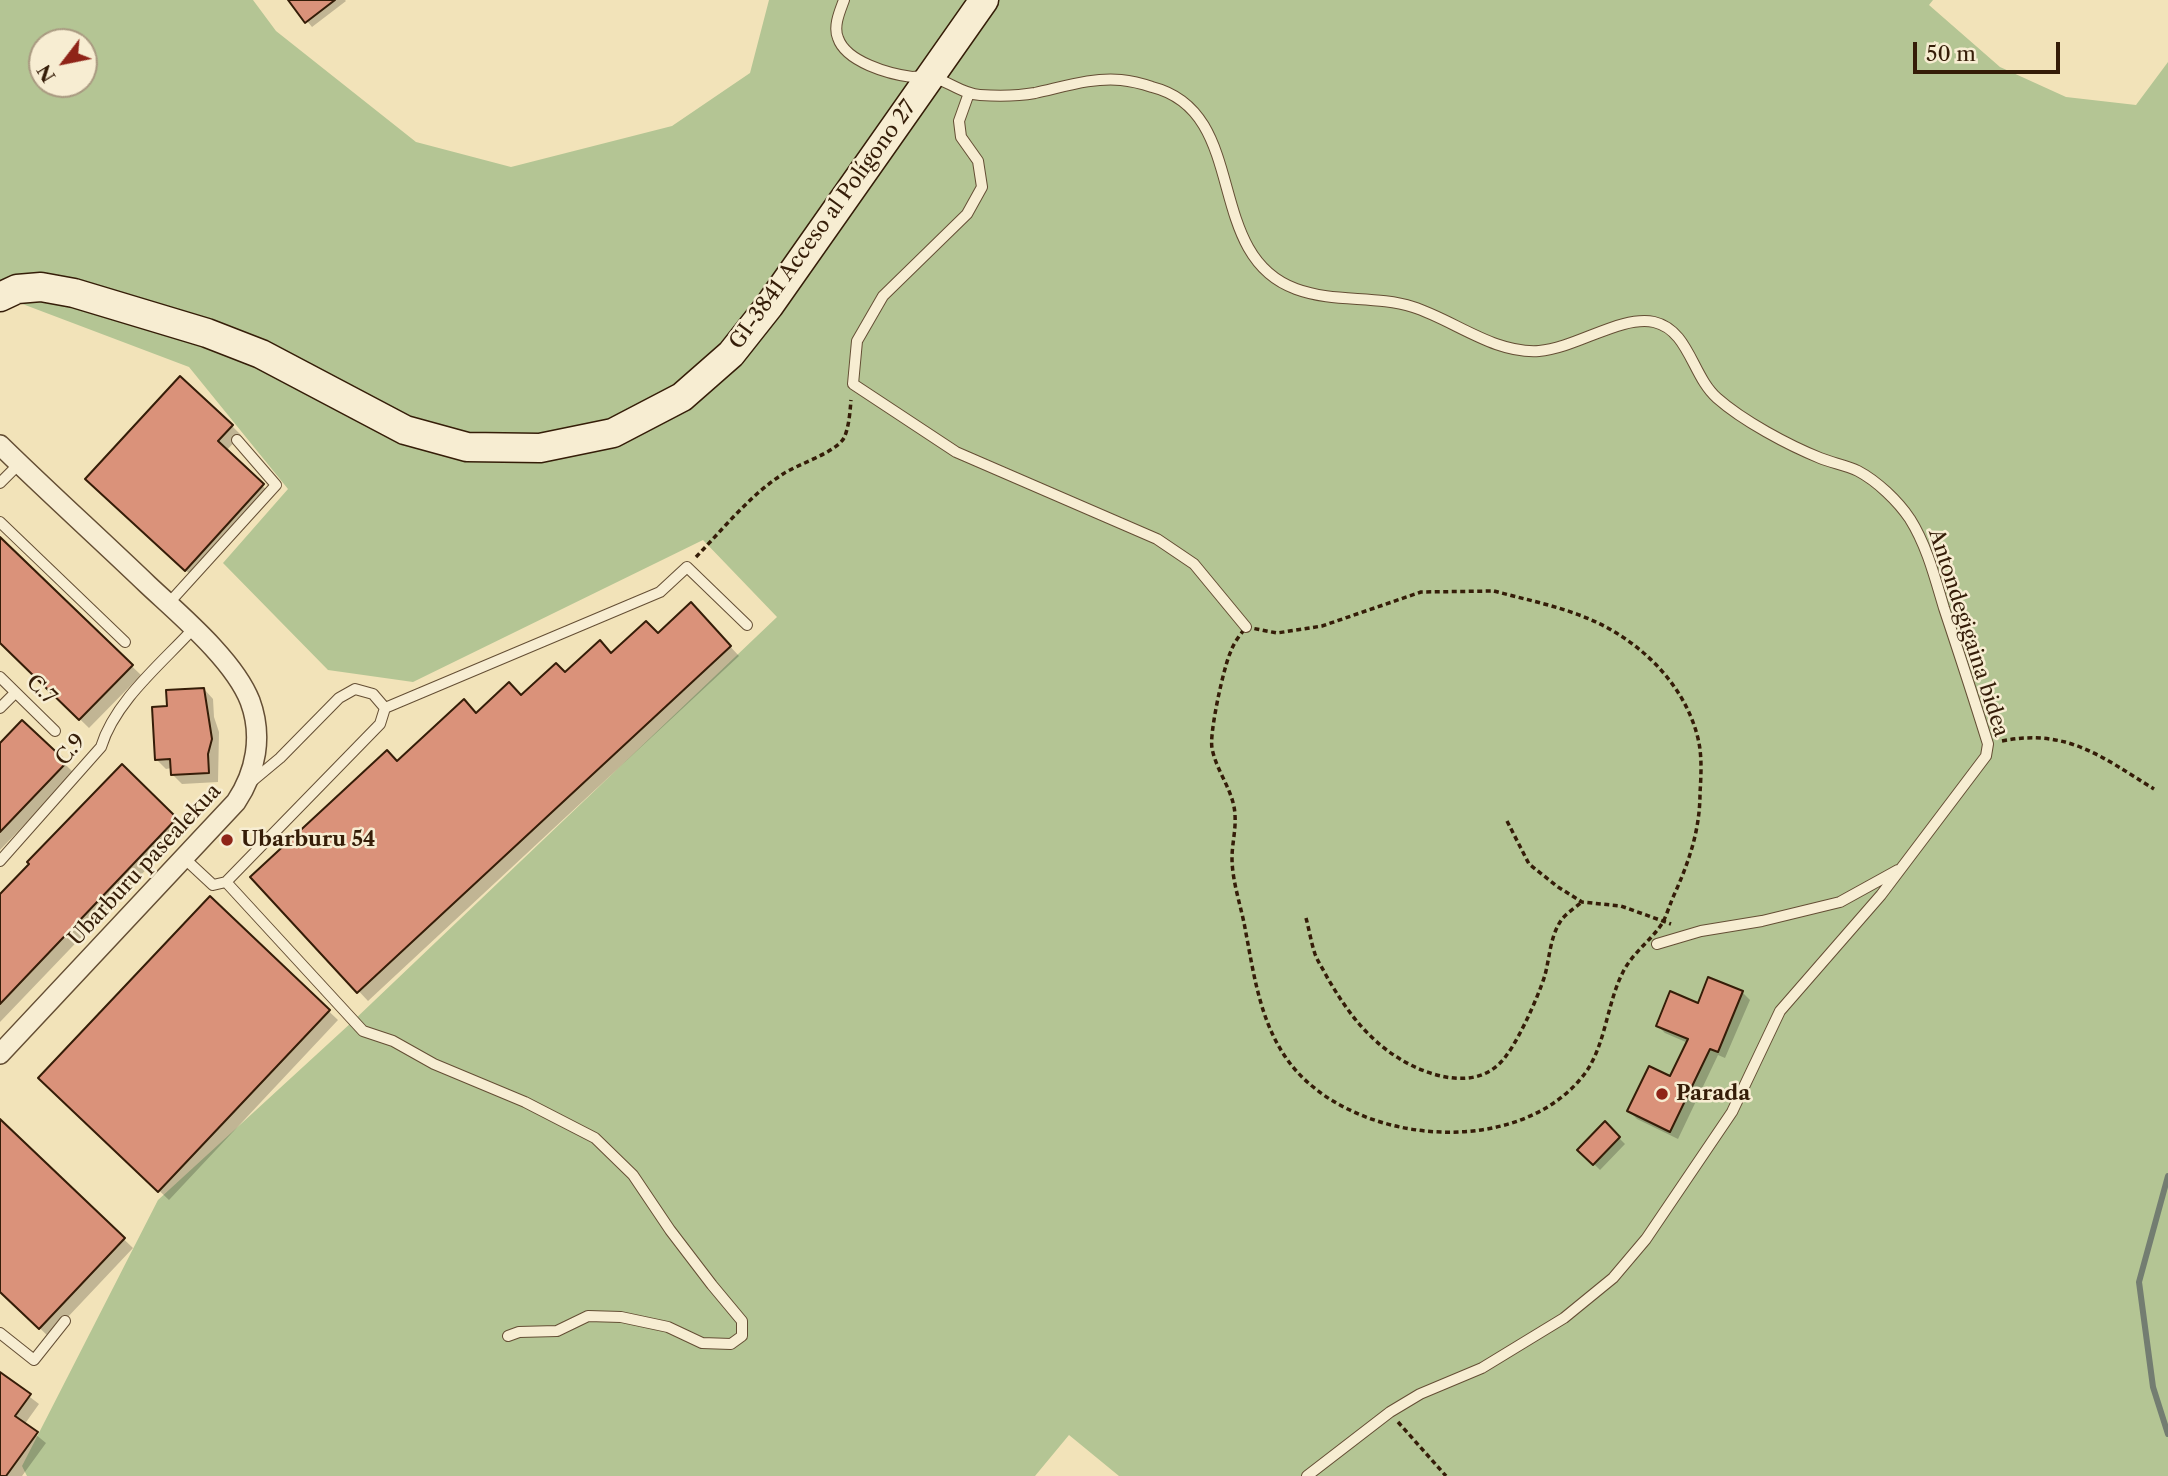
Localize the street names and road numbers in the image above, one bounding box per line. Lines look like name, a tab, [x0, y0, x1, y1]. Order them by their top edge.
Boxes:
street label: GI-3841 Acceso al Polígono 27	[724, 96, 922, 354]
street label: Antondegigaina bidea	[1922, 526, 2014, 740]
street label: C.7	[21, 670, 61, 710]
street label: C.9	[51, 729, 91, 771]
street label: Ubarburu pasealekua	[64, 779, 226, 951]

